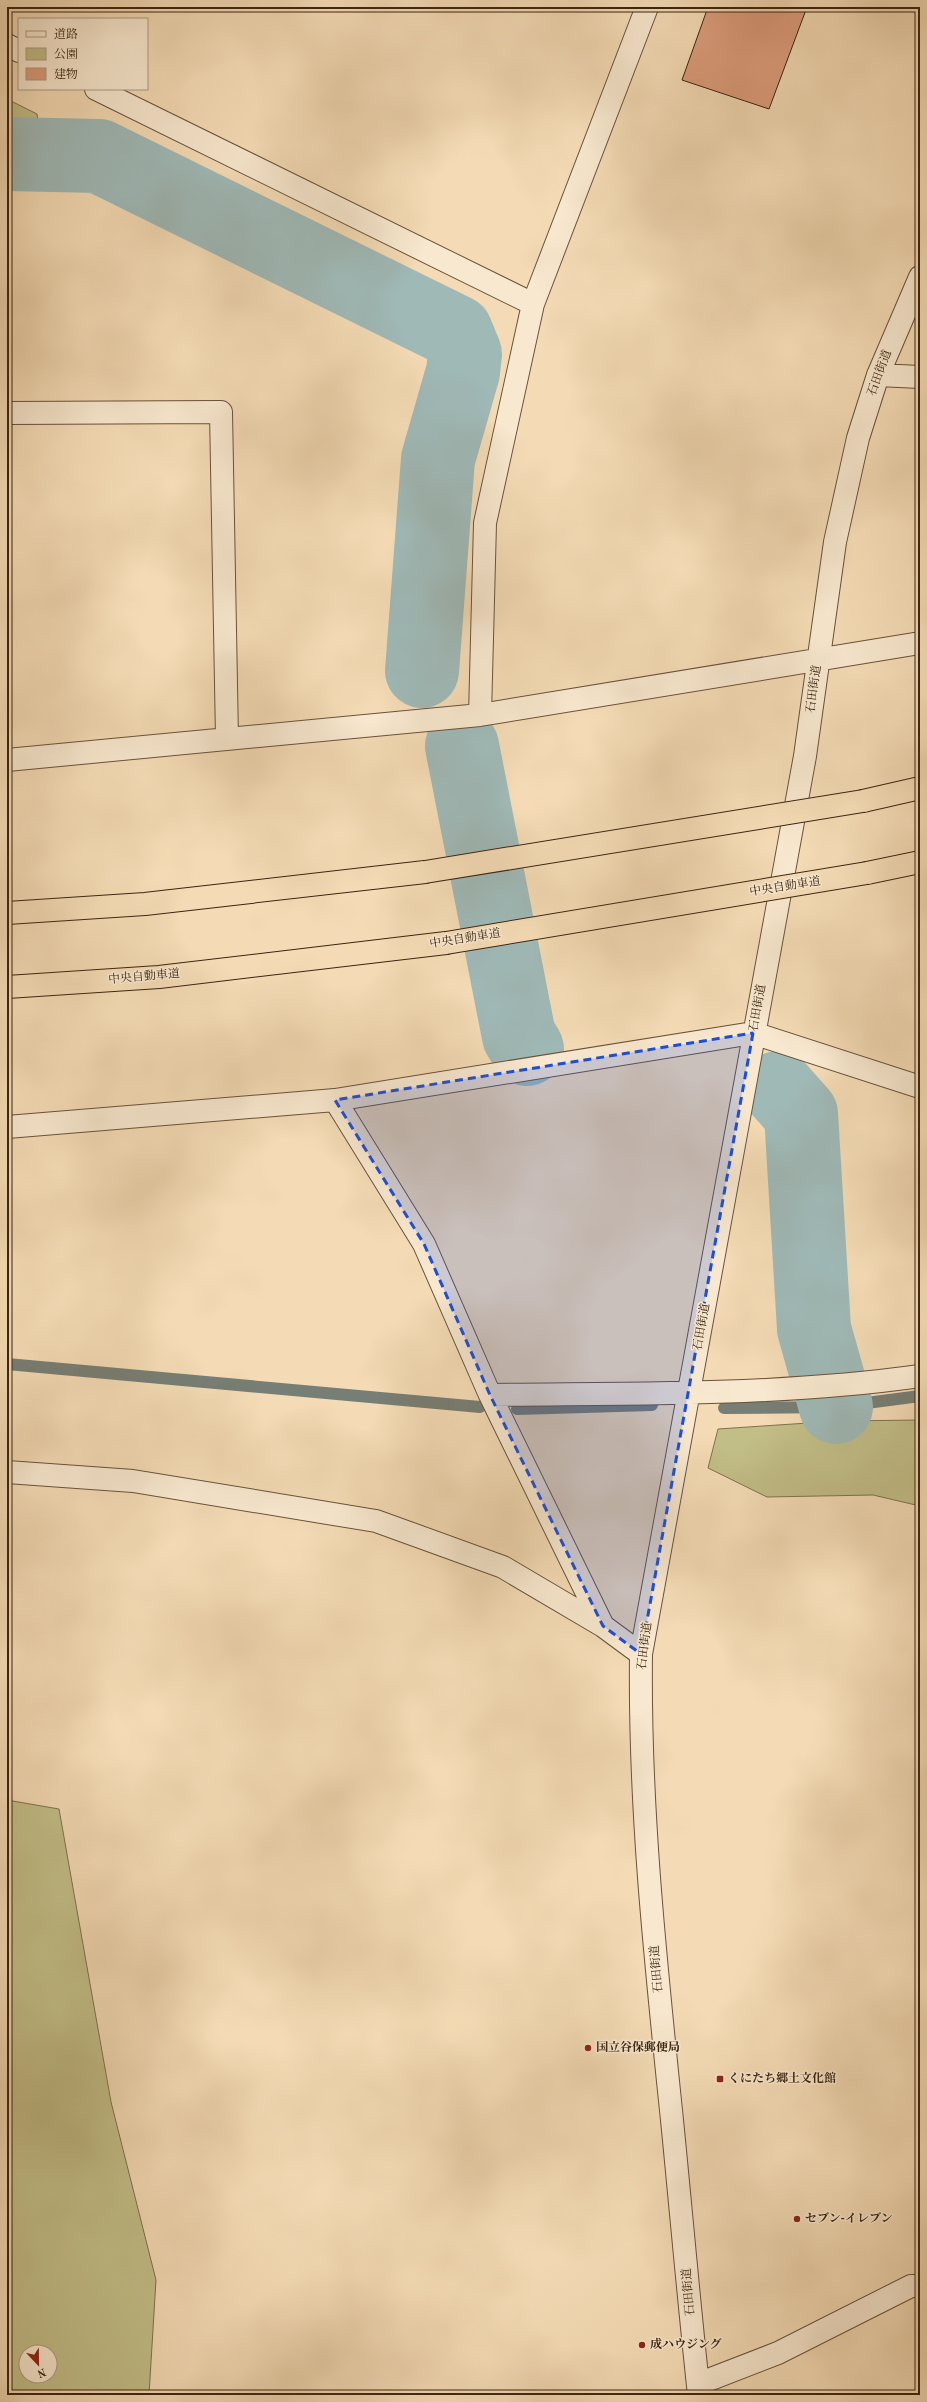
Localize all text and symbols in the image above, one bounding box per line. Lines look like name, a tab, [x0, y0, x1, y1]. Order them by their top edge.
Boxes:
legend	[18, 18, 148, 90]
text: 道路	[54, 27, 78, 41]
text: 公園	[54, 48, 78, 61]
text: 建物	[54, 67, 78, 81]
street label: 石田街道	[864, 348, 894, 398]
street label: 石田街道	[803, 664, 823, 714]
street label: 中央自動車道	[748, 873, 822, 899]
street label: 中央自動車道	[428, 925, 502, 951]
street label: 中央自動車道	[107, 966, 180, 986]
street label: 石田街道	[746, 983, 768, 1033]
street label: 石田街道	[690, 1302, 712, 1352]
street label: 石田街道	[634, 1621, 654, 1671]
street label: 石田街道	[647, 1945, 665, 1994]
place label: 国立谷保郵便局	[596, 2040, 680, 2054]
marker: 国立谷保郵便局	[583, 2043, 593, 2053]
place label: くにたち郷土文化館	[728, 2071, 836, 2085]
marker: くにたち郷土文化館	[715, 2074, 725, 2084]
place label: セブン-イレブン	[805, 2211, 892, 2225]
marker: セブン-イレブン	[792, 2214, 802, 2224]
street label: 石田街道	[679, 2268, 697, 2317]
place label: 成ハウジング	[650, 2337, 721, 2351]
marker: 成ハウジング	[637, 2340, 647, 2350]
north arrow	[18, 2344, 58, 2384]
text: N	[35, 2365, 47, 2379]

